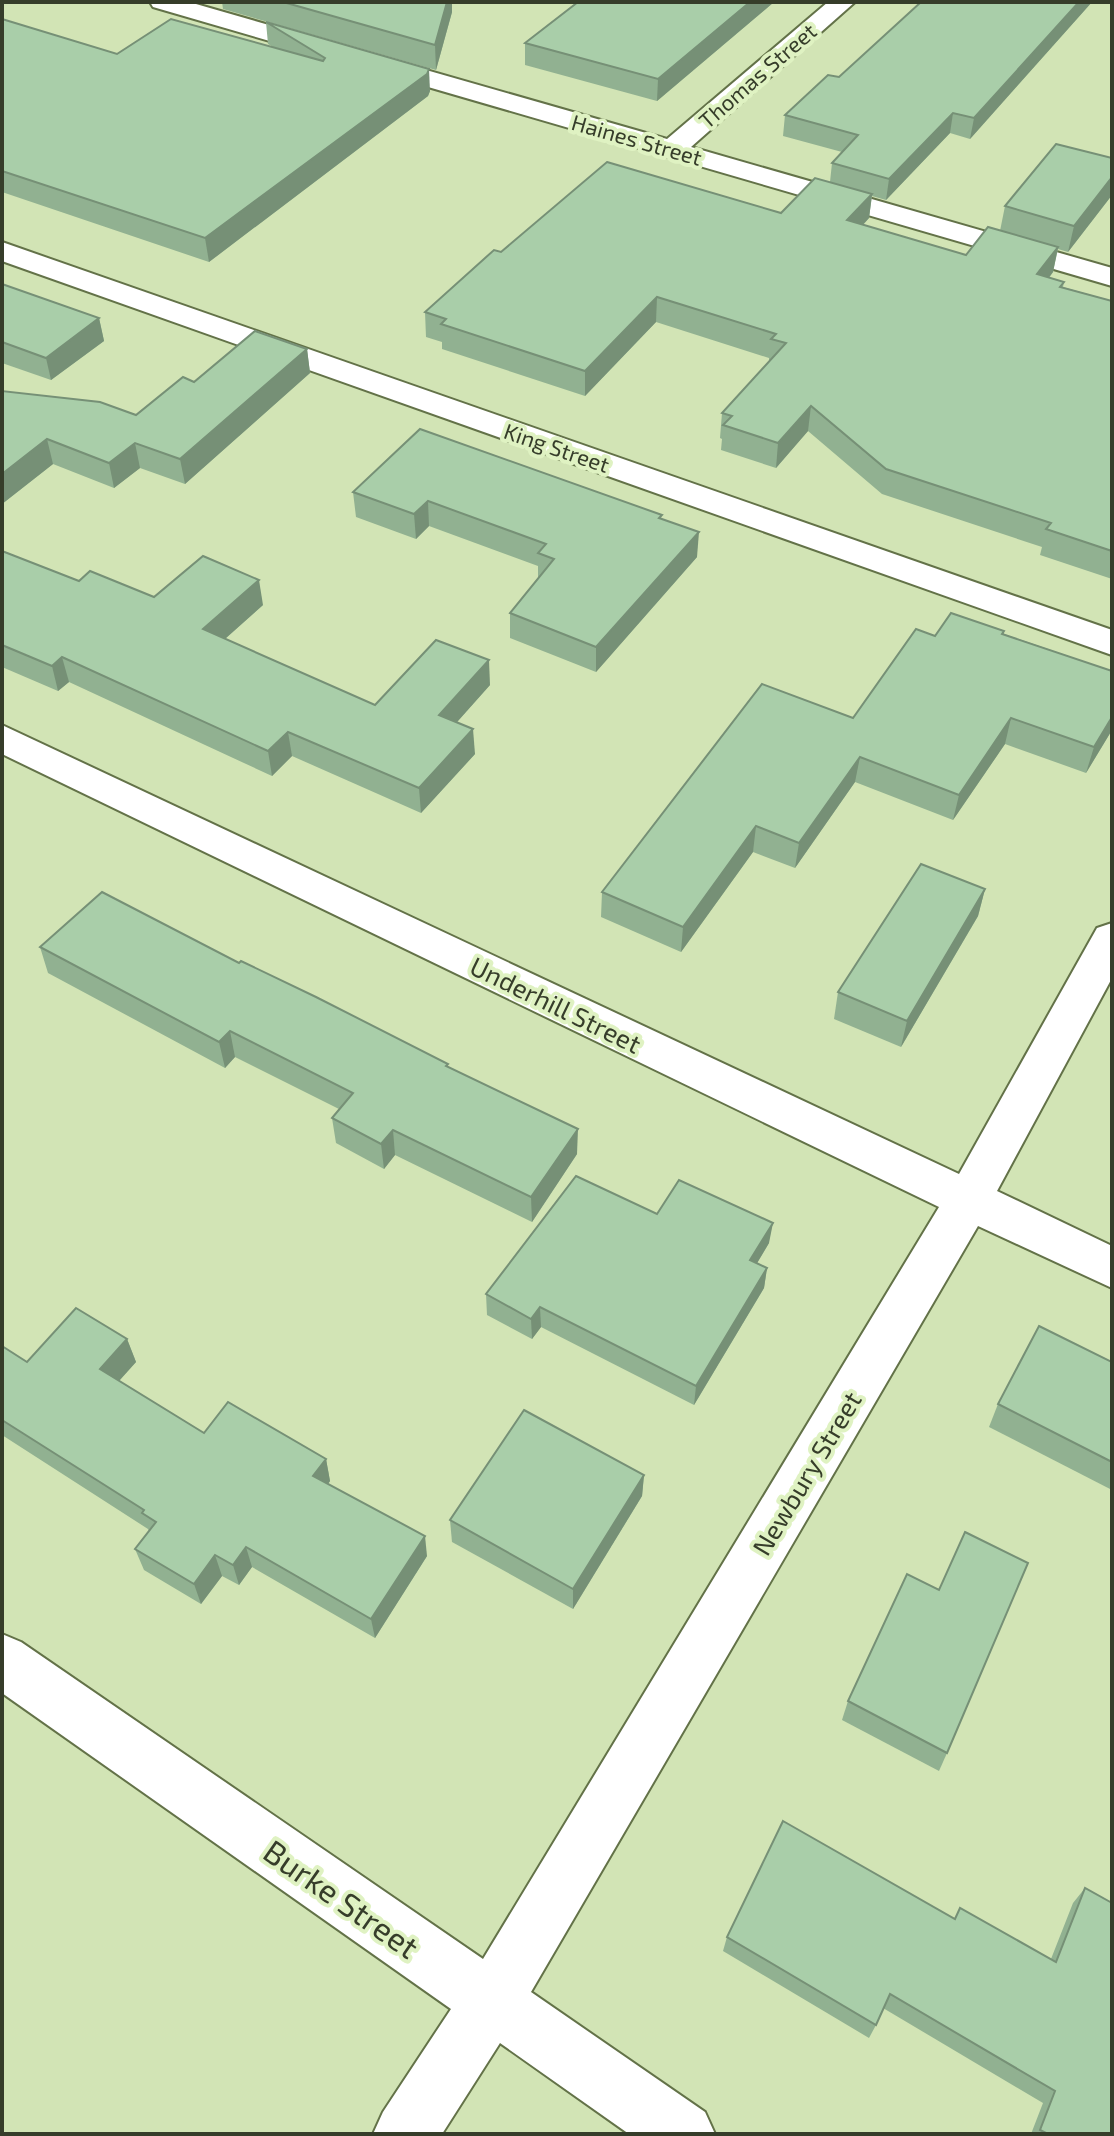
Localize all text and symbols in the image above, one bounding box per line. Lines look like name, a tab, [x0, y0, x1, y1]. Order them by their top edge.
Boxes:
street label: Thomas Street	[693, 17, 821, 133]
street label: Haines Street	[569, 108, 705, 170]
street label: King Street	[501, 417, 613, 477]
street label: Underhill Street	[466, 949, 647, 1059]
street label: Newbury Street	[745, 1386, 867, 1560]
street label: Burke Street	[257, 1831, 427, 1965]

